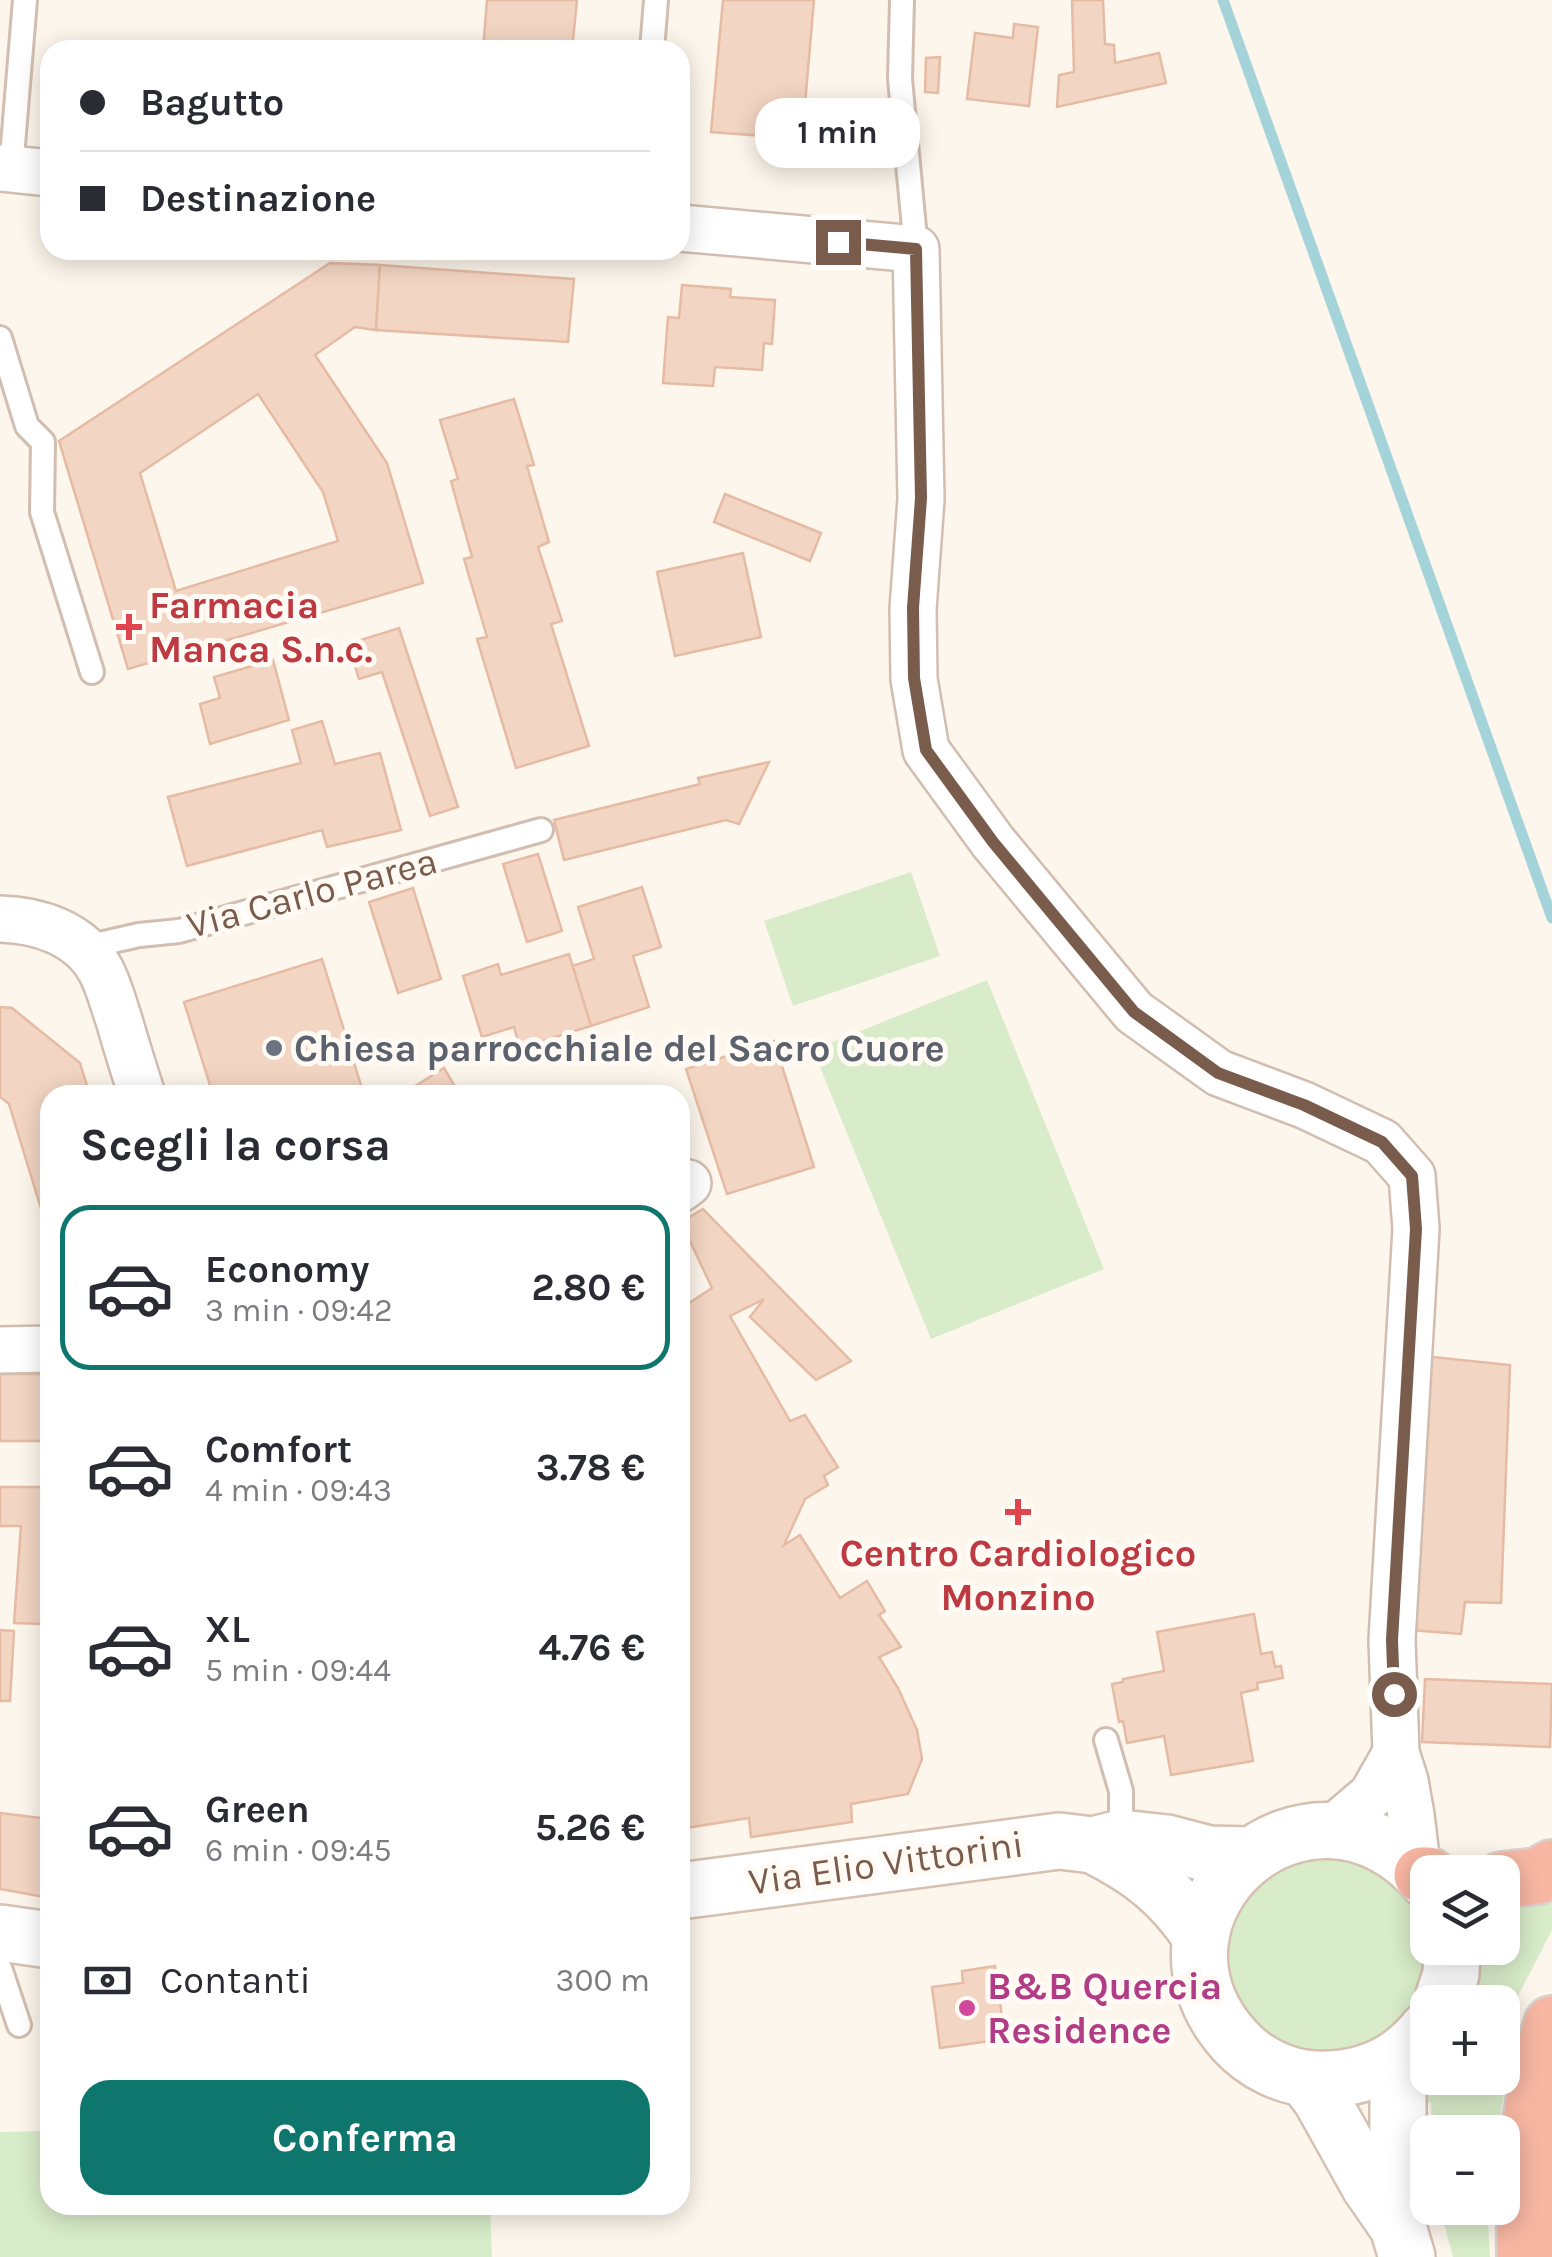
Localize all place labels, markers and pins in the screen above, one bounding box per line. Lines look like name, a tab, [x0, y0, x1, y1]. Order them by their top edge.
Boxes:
place label: Farmacia Manca S.n.c.	[149, 583, 373, 672]
marker: Farmacia Manca S.n.c.	[118, 616, 140, 638]
place label: Chiesa parrocchiale del Sacro Cuore	[294, 1026, 945, 1071]
marker: Chiesa parrocchiale del Sacro Cuore	[263, 1037, 285, 1059]
marker: Centro Cardiologico Monzino	[1005, 1499, 1031, 1525]
place label: Centro Cardiologico Monzino	[840, 1531, 1196, 1620]
place label: B&B Quercia Residence	[987, 1964, 1222, 2053]
marker: B&B Quercia Residence	[956, 1997, 978, 2019]

